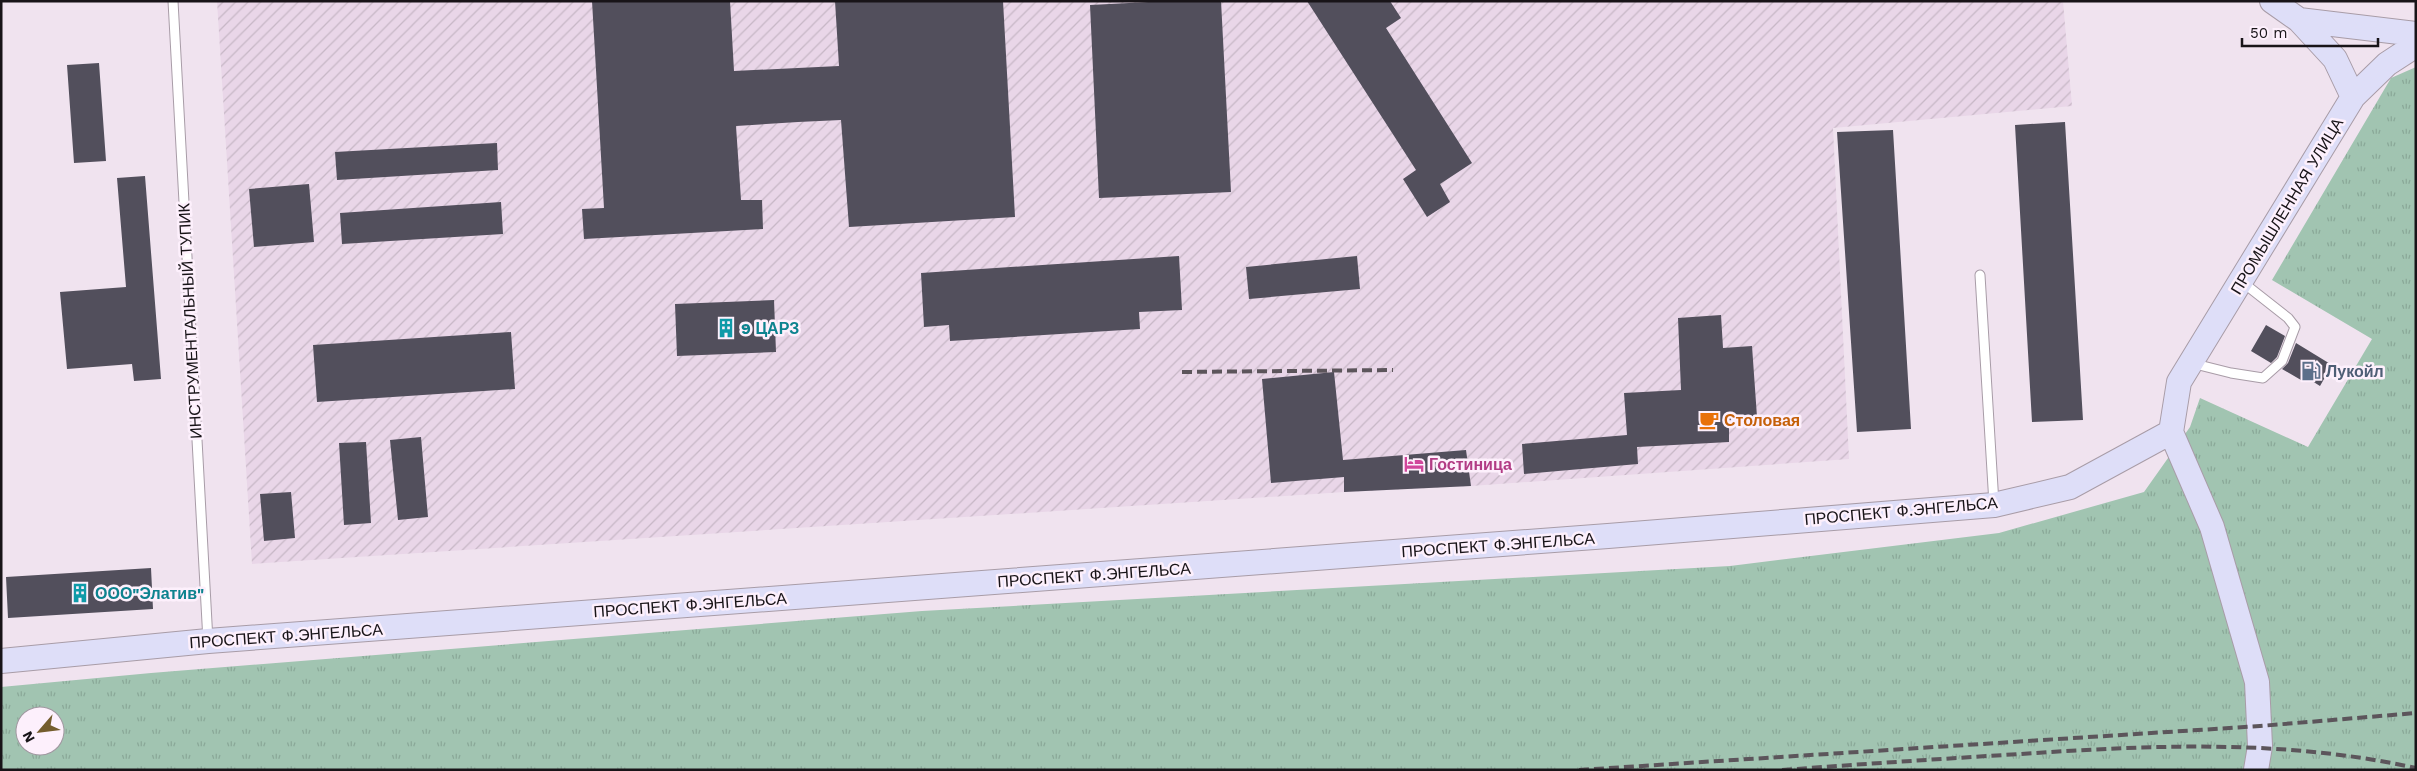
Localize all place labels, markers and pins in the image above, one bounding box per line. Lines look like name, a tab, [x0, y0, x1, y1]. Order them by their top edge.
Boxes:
building icon: 9 ЦАРЗ	[715, 317, 737, 339]
place label: 9 ЦАРЗ	[741, 319, 799, 338]
fuel station icon: Лукойл	[2300, 360, 2322, 382]
place label: Лукойл	[2326, 362, 2384, 381]
cafe icon: Столовая	[1698, 409, 1720, 431]
place label: Столовая	[1724, 411, 1800, 430]
hotel icon: Гостиница	[1403, 453, 1425, 475]
place label: Гостиница	[1429, 455, 1512, 474]
building icon: ООО"Элатив"	[69, 582, 91, 604]
place label: ООО"Элатив"	[95, 584, 204, 603]

